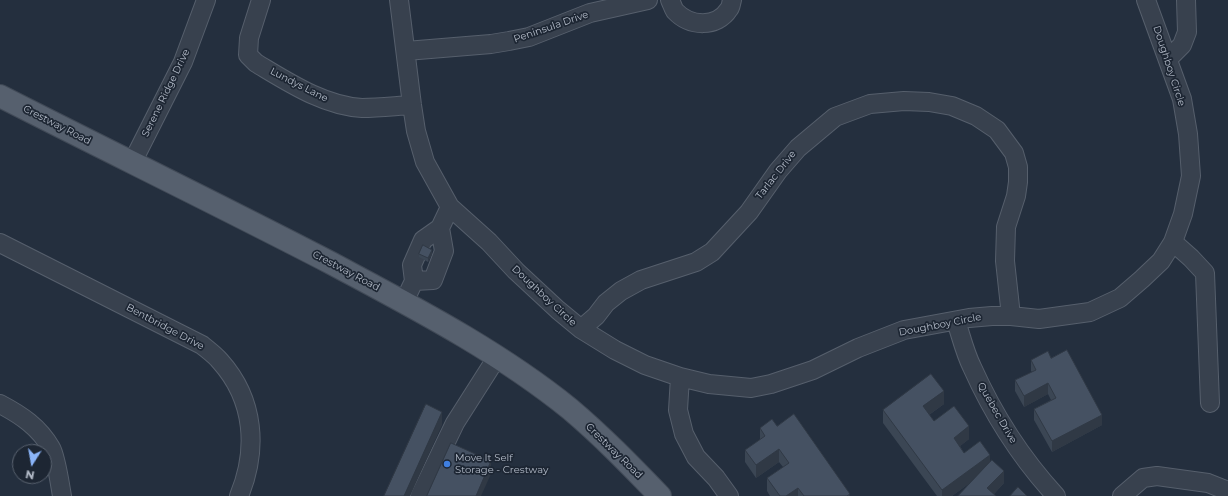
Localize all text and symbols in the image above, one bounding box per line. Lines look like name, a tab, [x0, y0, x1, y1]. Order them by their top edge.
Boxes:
street label: Peninsula Drive	[512, 9, 590, 45]
street label: Doughboy Circle	[1150, 24, 1188, 108]
street label: Serene Ridge Drive	[140, 47, 192, 139]
street label: Lundys Lane	[268, 65, 330, 105]
street label: Crestway Road	[21, 103, 93, 147]
street label: Tarlac Drive	[753, 148, 799, 202]
street label: Crestway Road	[310, 248, 382, 294]
street label: Doughboy Circle	[509, 263, 579, 329]
street label: Bentbridge Drive	[124, 301, 206, 353]
street label: Doughboy Circle	[898, 311, 982, 339]
street label: Quebec Drive	[975, 380, 1019, 446]
street label: Crestway Road	[583, 421, 645, 481]
north arrow	[12, 444, 52, 484]
place label: Move It Self Storage - Crestway	[455, 452, 548, 476]
marker: Move It Self Storage - Crestway	[442, 459, 452, 469]
text: N	[24, 467, 36, 483]

